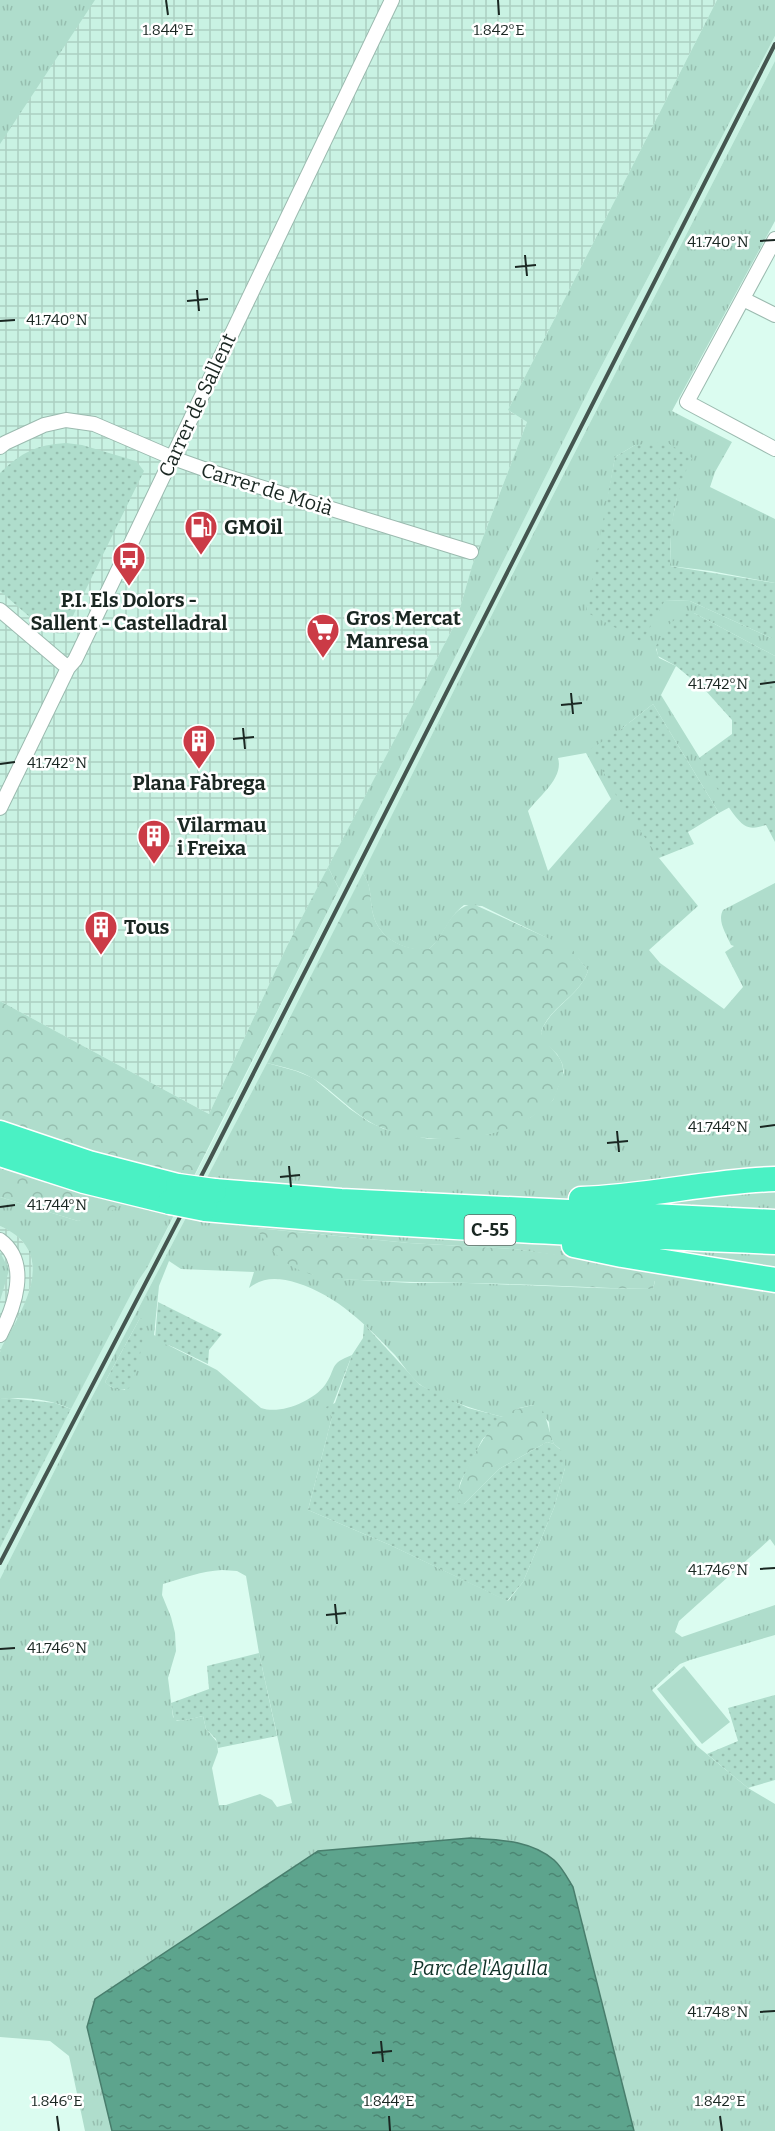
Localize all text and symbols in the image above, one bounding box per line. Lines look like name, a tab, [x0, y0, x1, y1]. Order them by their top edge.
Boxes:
text: 1.844°E	[142, 21, 194, 39]
text: 1.842°E	[473, 21, 525, 39]
text: 41.740°N	[687, 233, 749, 251]
text: 41.740°N	[26, 311, 88, 329]
street label: Carrer de Sallent	[153, 329, 241, 481]
street label: Carrer de Moià	[198, 458, 336, 520]
fuel station icon: GMOil	[183, 509, 219, 556]
place label: GMOil	[224, 515, 283, 539]
bus stop icon: P.I. Els Dolors - Sallent - Castelladral	[111, 540, 147, 587]
place label: P.I. Els Dolors - Sallent - Castelladral	[31, 588, 227, 635]
place label: Gros Mercat Manresa	[346, 606, 461, 653]
supermarket icon: Gros Mercat Manresa	[305, 612, 341, 659]
text: 41.742°N	[688, 675, 748, 693]
building icon: Plana Fàbrega	[181, 723, 217, 770]
text: 41.742°N	[27, 754, 87, 772]
place label: Plana Fàbrega	[132, 771, 266, 795]
place label: Vilarmau i Freixa	[177, 813, 267, 860]
building icon: Vilarmau i Freixa	[136, 818, 172, 865]
building icon: Tous	[83, 909, 119, 956]
place label: Tous	[124, 915, 170, 939]
text: 41.744°N	[688, 1118, 748, 1136]
text: 41.744°N	[27, 1196, 87, 1214]
road number: C-55	[464, 1215, 516, 1245]
text: 41.746°N	[688, 1561, 748, 1579]
text: 41.746°N	[27, 1639, 87, 1657]
park label: Parc de l'Agulla	[412, 1956, 548, 1980]
text: 41.748°N	[688, 2003, 749, 2021]
text: 1.846°E	[31, 2092, 83, 2110]
text: 1.844°E	[363, 2092, 415, 2110]
text: 1.842°E	[694, 2092, 746, 2110]

